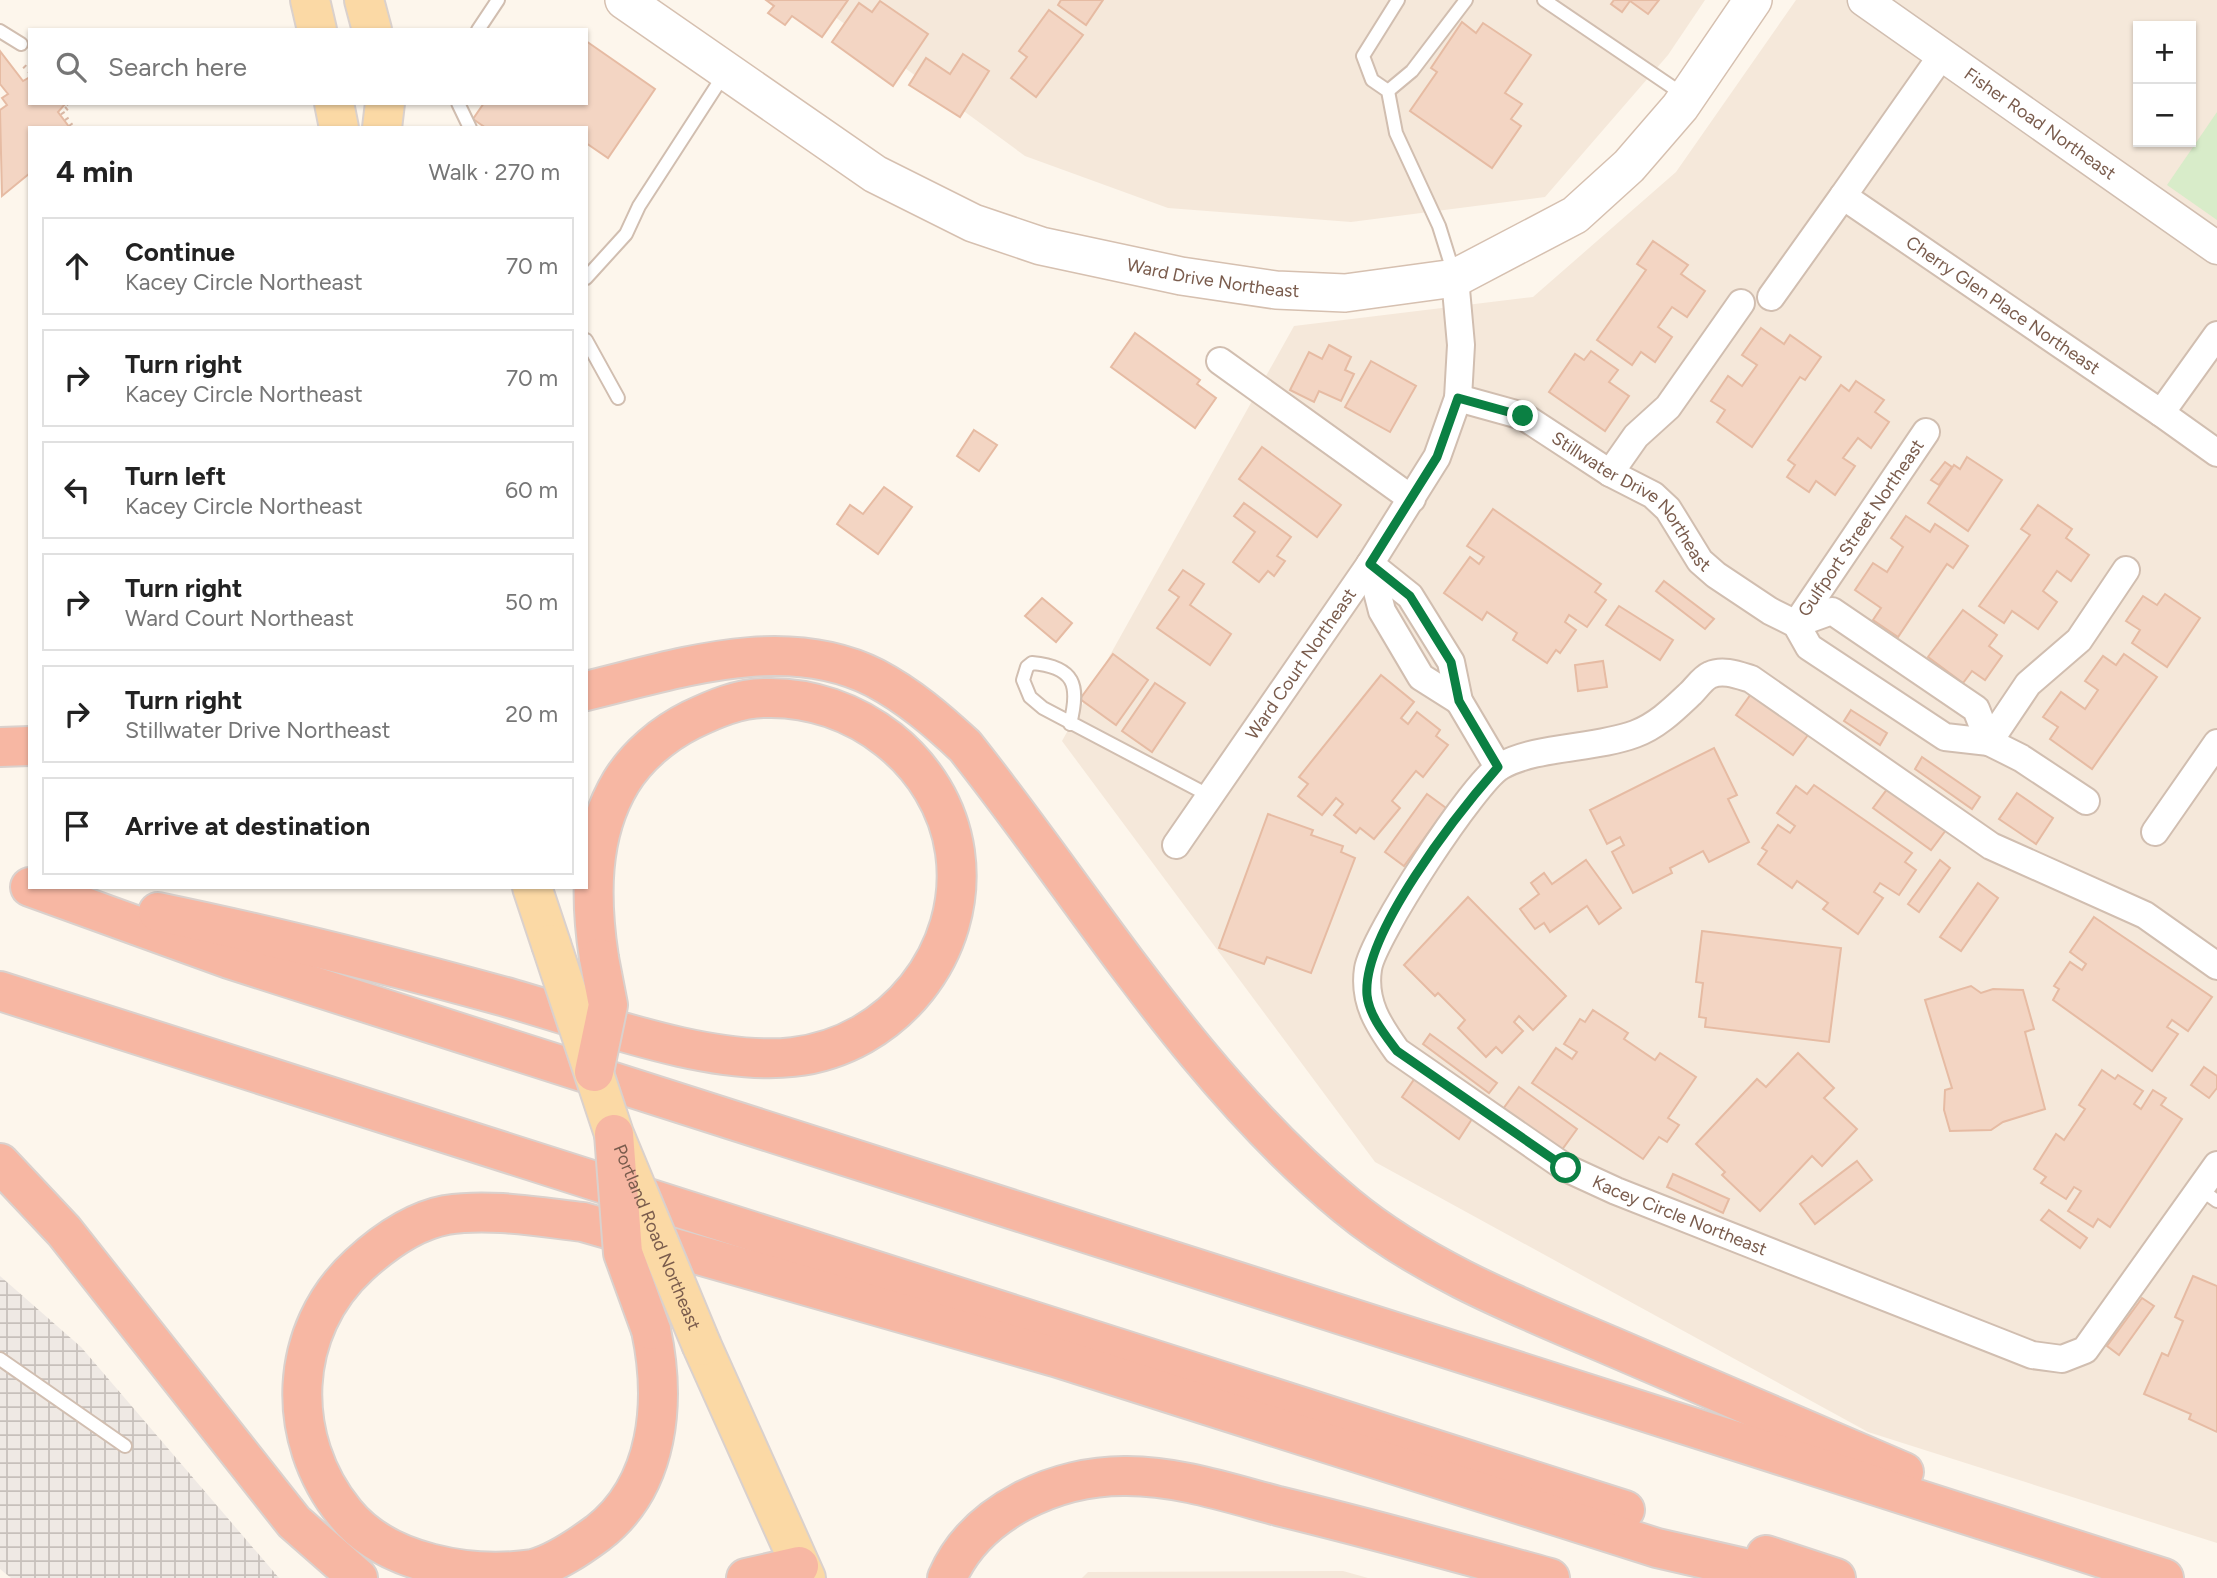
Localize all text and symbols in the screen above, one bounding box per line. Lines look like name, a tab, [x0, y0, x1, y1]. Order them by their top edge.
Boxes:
map controls	[2133, 21, 2196, 147]
button: +	[2133, 21, 2196, 84]
search box	[28, 28, 588, 105]
icon: search	[52, 48, 90, 86]
text: Search here	[108, 51, 247, 83]
street label: Fisher Road Northeast	[1960, 63, 2120, 185]
button: −	[2133, 84, 2196, 147]
text: 4 min	[56, 153, 133, 190]
text: Walk · 270 m	[429, 158, 560, 186]
street label: Cherry Glen Place Northeast	[1902, 231, 2104, 379]
text: Continue	[125, 236, 235, 268]
icon: ahead	[58, 247, 96, 285]
text: 70 m	[506, 252, 558, 280]
street label: Ward Drive Northeast	[1125, 254, 1300, 302]
text: Kacey Circle Northeast	[125, 268, 363, 296]
text: Turn right	[125, 348, 242, 380]
icon: right	[58, 359, 96, 397]
text: 70 m	[506, 364, 558, 392]
text: Kacey Circle Northeast	[125, 380, 363, 408]
route end	[1507, 400, 1538, 431]
street label: Stillwater Drive Northeast	[1548, 427, 1715, 576]
street label: Gulfport Street Northeast	[1793, 435, 1929, 621]
text: Turn left	[125, 460, 226, 492]
icon: left	[58, 471, 96, 509]
text: 60 m	[505, 476, 558, 504]
text: Kacey Circle Northeast	[125, 492, 363, 520]
text: Turn right	[125, 572, 242, 604]
icon: right	[58, 583, 96, 621]
street label: Ward Court Northeast	[1241, 584, 1361, 744]
text: 50 m	[505, 588, 558, 616]
text: Ward Court Northeast	[125, 604, 354, 632]
text: Turn right	[125, 684, 242, 716]
icon: right	[58, 695, 96, 733]
text: 20 m	[505, 700, 558, 728]
text: Stillwater Drive Northeast	[125, 716, 390, 744]
icon: arrive	[58, 807, 96, 845]
text: Arrive at destination	[125, 810, 370, 842]
street label: Portland Road Northeast	[609, 1141, 705, 1334]
route start	[1550, 1152, 1581, 1183]
street label: Kacey Circle Northeast	[1589, 1171, 1770, 1261]

